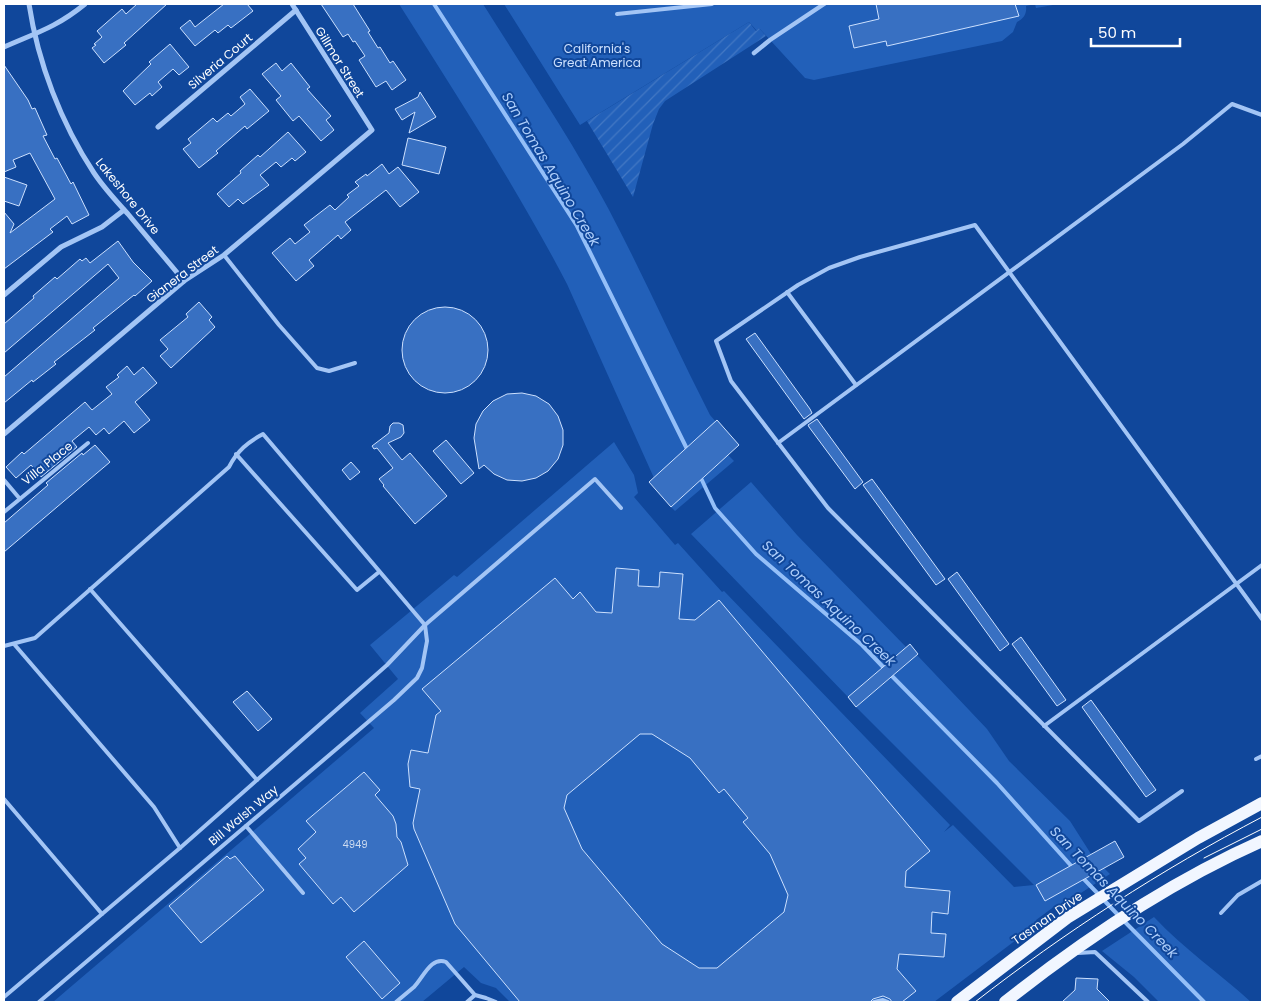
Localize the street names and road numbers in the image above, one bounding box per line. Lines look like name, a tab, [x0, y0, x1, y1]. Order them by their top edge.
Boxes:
street label: Gillmor Street	[311, 23, 369, 101]
street label: Silveria Court	[184, 29, 256, 93]
street label: Lakeshore Drive	[92, 154, 164, 238]
street label: Gianera Street	[142, 241, 222, 307]
street label: Villa Place	[18, 437, 76, 489]
street label: Bill Walsh Way	[205, 781, 282, 849]
street label: Tasman Drive	[1008, 887, 1086, 949]

